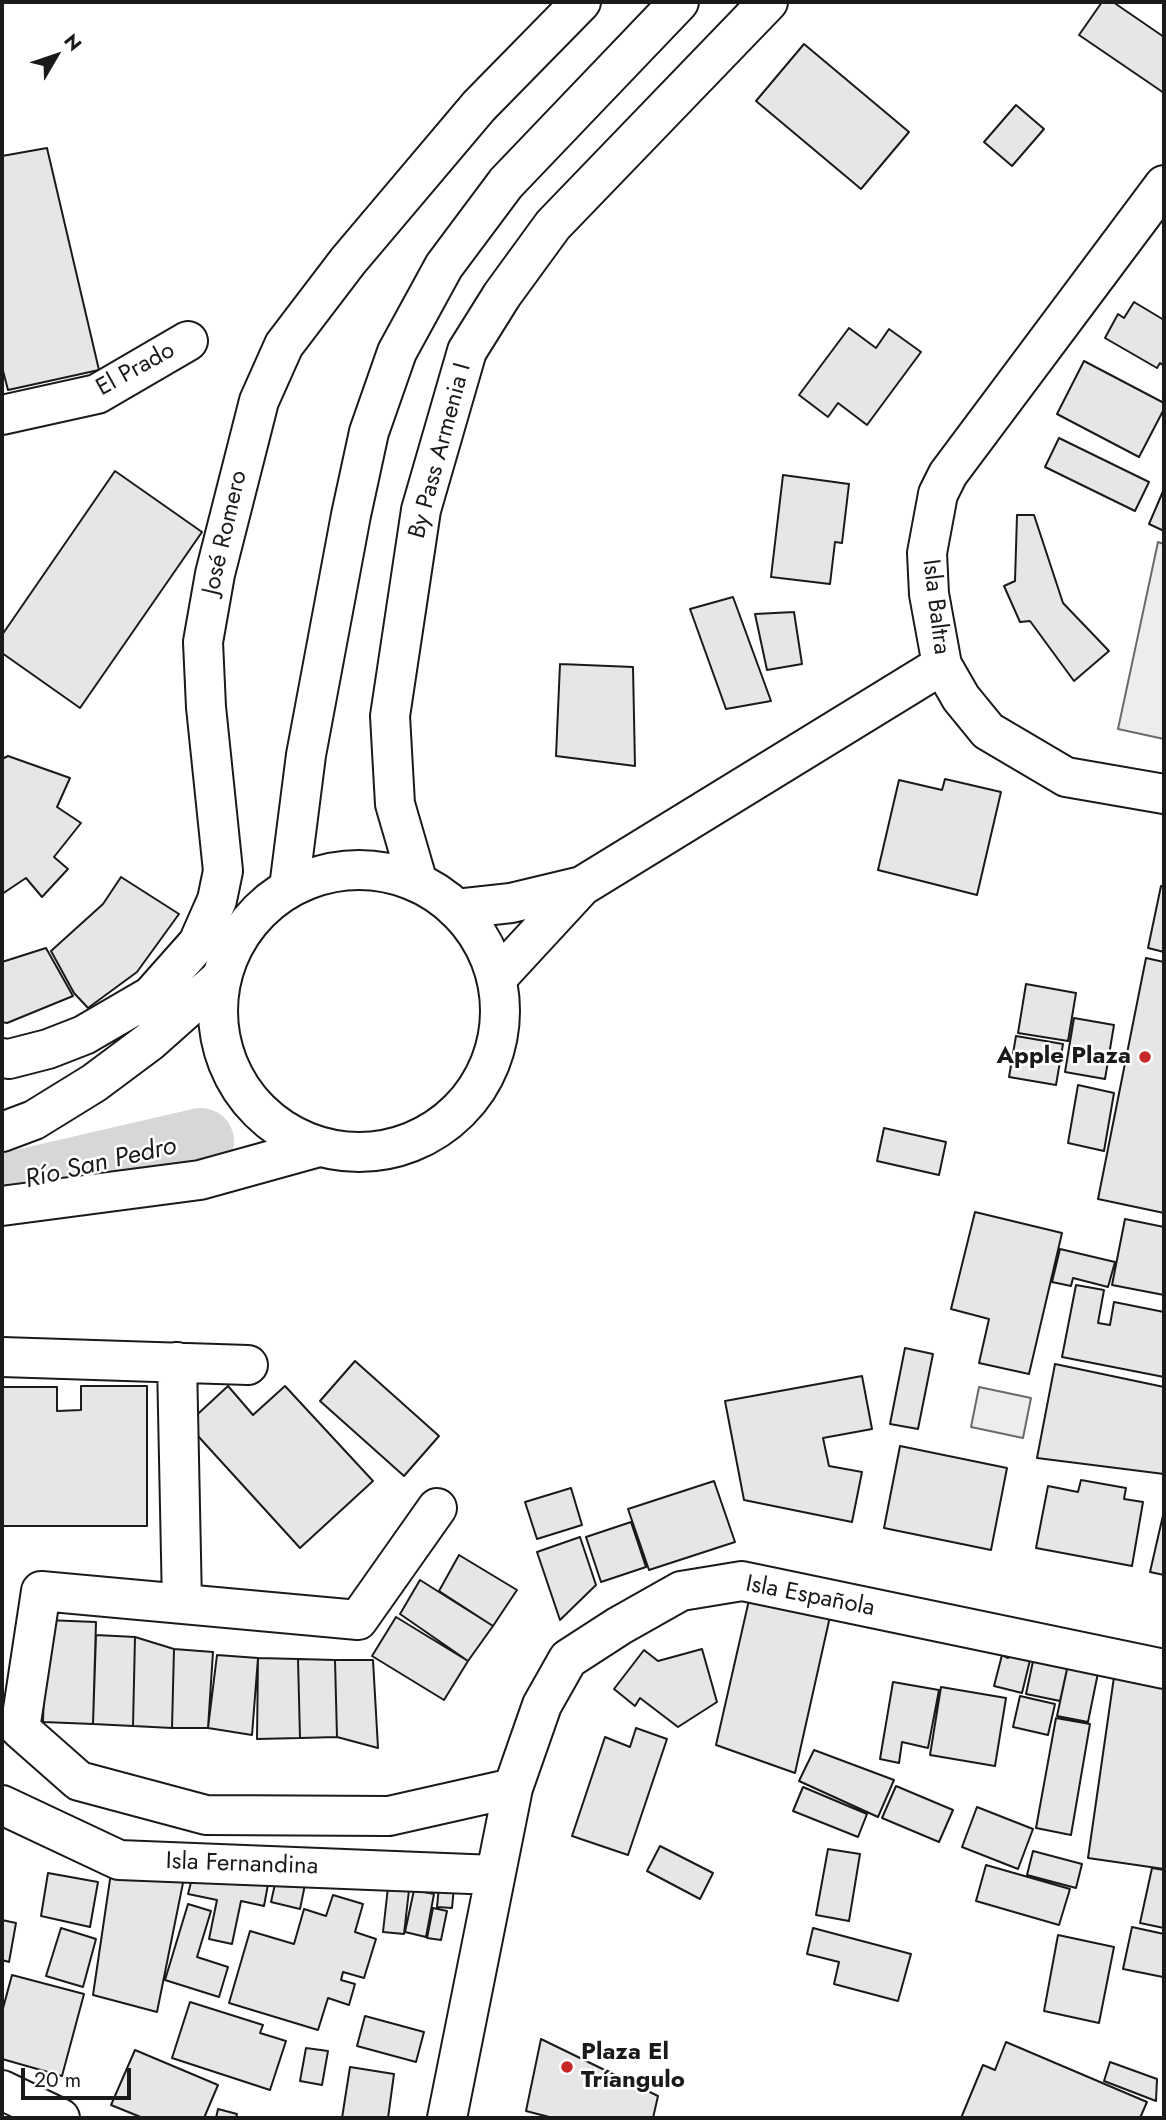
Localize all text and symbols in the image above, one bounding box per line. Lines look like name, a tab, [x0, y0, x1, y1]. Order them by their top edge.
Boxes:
north arrow	[21, 21, 91, 91]
text: N	[57, 28, 88, 57]
street label: El Prado	[92, 337, 180, 403]
street label: By Pass Armenia I	[404, 360, 478, 542]
street label: José Romero	[198, 468, 254, 598]
street label: Isla Baltra	[915, 558, 955, 656]
place label: Apple Plaza	[996, 1043, 1131, 1071]
marker: Apple Plaza	[1137, 1049, 1153, 1065]
water label: Río San Pedro	[22, 1131, 180, 1197]
street label: Isla Española	[743, 1570, 877, 1624]
street label: Isla Fernandina	[165, 1848, 319, 1882]
place label: Plaza El Tríangulo	[581, 2039, 685, 2095]
scale bar	[24, 2054, 135, 2098]
marker: Plaza El Tríangulo	[559, 2059, 575, 2075]
text: 20 m	[34, 2065, 81, 2095]

